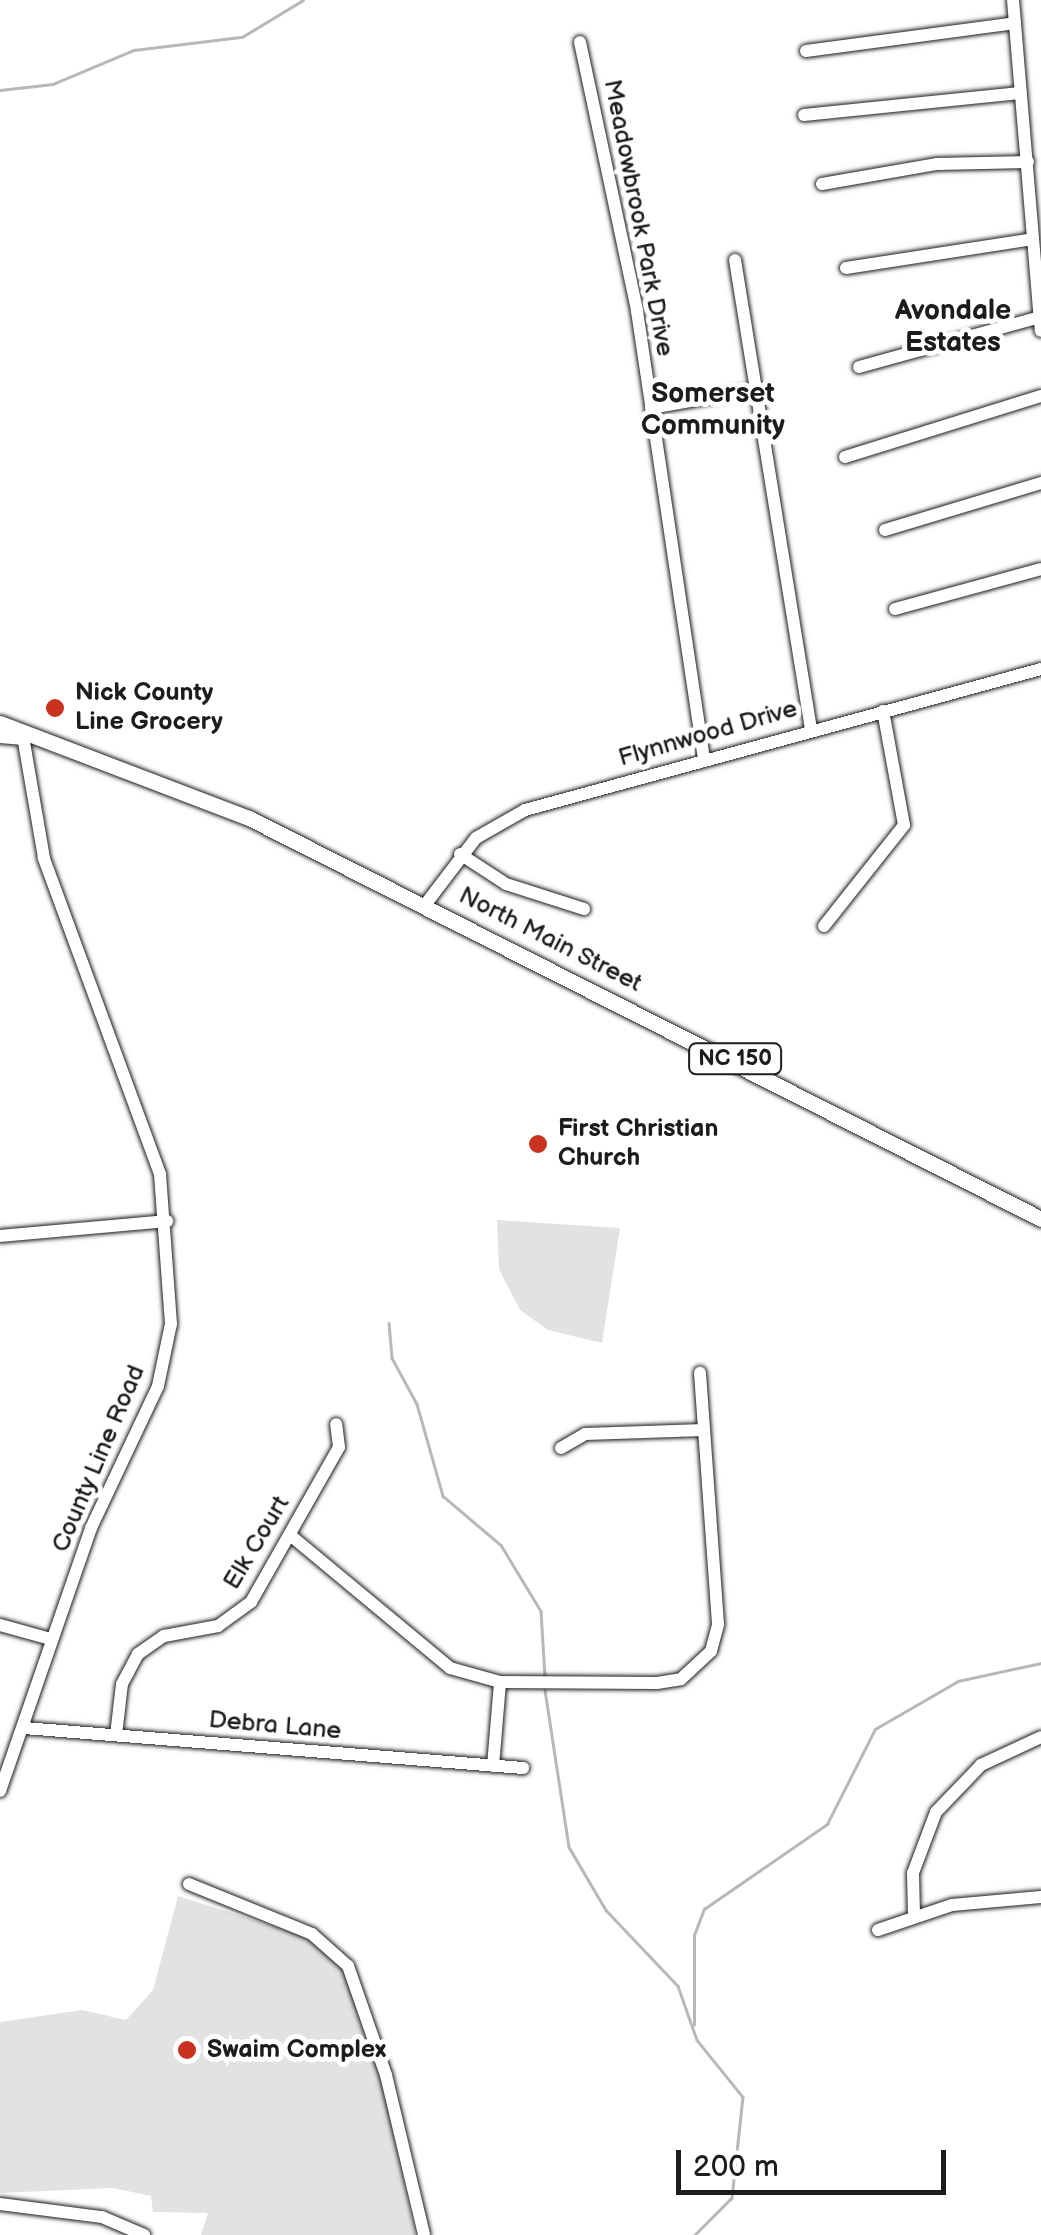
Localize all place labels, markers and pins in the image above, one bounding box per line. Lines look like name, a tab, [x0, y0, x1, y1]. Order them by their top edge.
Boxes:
place label: Nick County Line Grocery	[75, 679, 223, 738]
marker: Nick County Line Grocery	[44, 697, 66, 719]
place label: First Christian Church	[558, 1115, 718, 1174]
marker: First Christian Church	[527, 1133, 549, 1155]
place label: Swaim Complex	[207, 2035, 386, 2065]
marker: Swaim Complex	[176, 2039, 198, 2061]

